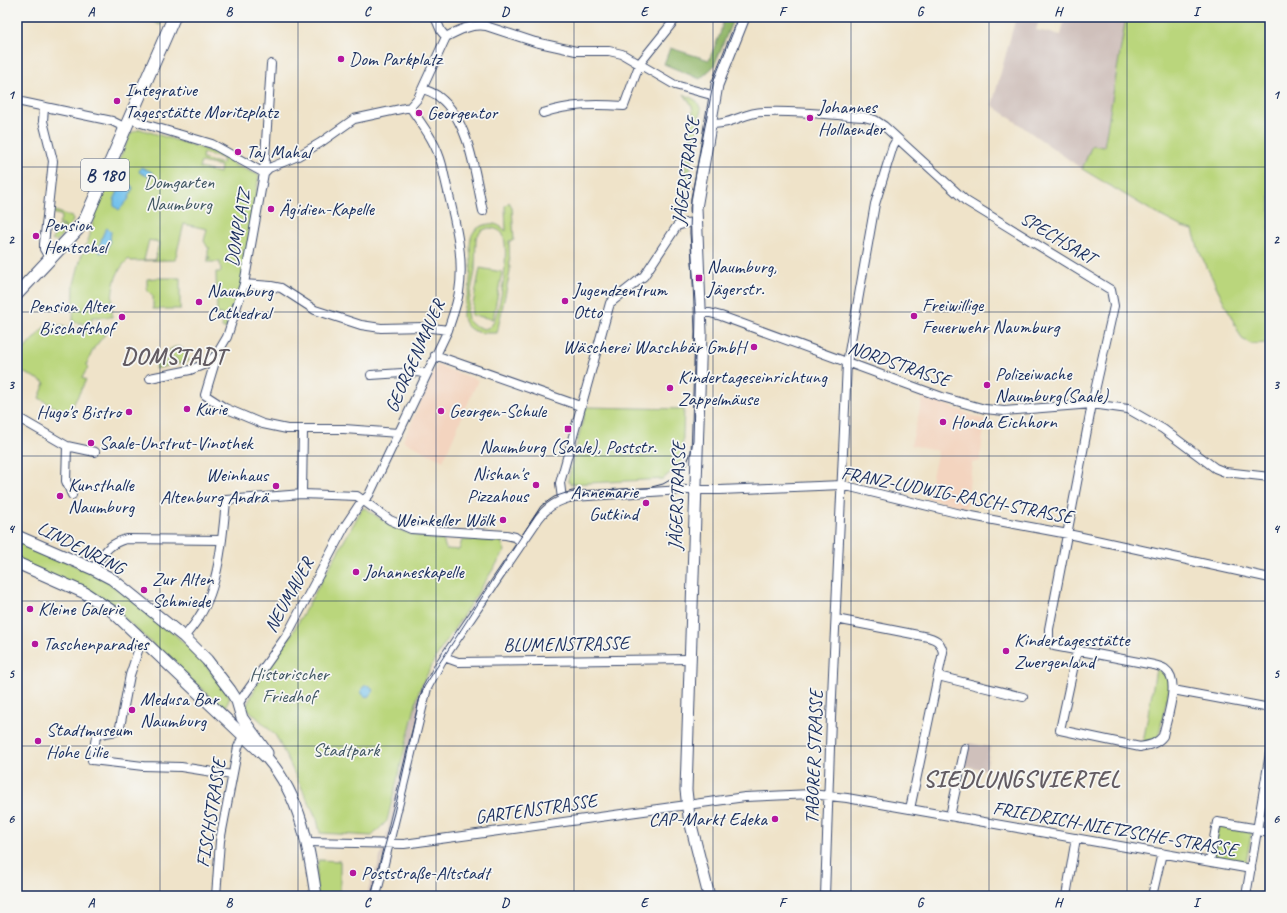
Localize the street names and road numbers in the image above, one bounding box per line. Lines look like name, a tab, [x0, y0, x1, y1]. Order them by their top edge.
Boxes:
street label: JÄGERSTRASSE	[666, 113, 706, 227]
road number: B 180	[81, 159, 129, 191]
street label: DOMPLATZ	[219, 185, 257, 268]
street label: SPECHSART	[1016, 206, 1104, 272]
street label: GEORGENMAUER	[379, 294, 451, 416]
street label: NORDSTRASSE	[845, 335, 955, 393]
street label: JÄGERSTRASSE	[663, 439, 691, 552]
street label: FRANZ-LUDWIG-RASCH-STRASSE	[839, 461, 1077, 530]
street label: LINDENRING	[33, 516, 131, 581]
street label: NEUMAUER	[259, 552, 320, 637]
street label: BLUMENSTRASSE	[503, 631, 632, 657]
street label: TABORER STRASSE	[800, 687, 828, 825]
street label: FISCHSTRASSE	[191, 754, 232, 869]
street label: GARTENSTRASSE	[474, 788, 601, 829]
street label: FRIEDRICH-NIETZSCHE-STRASSE	[991, 796, 1241, 863]

